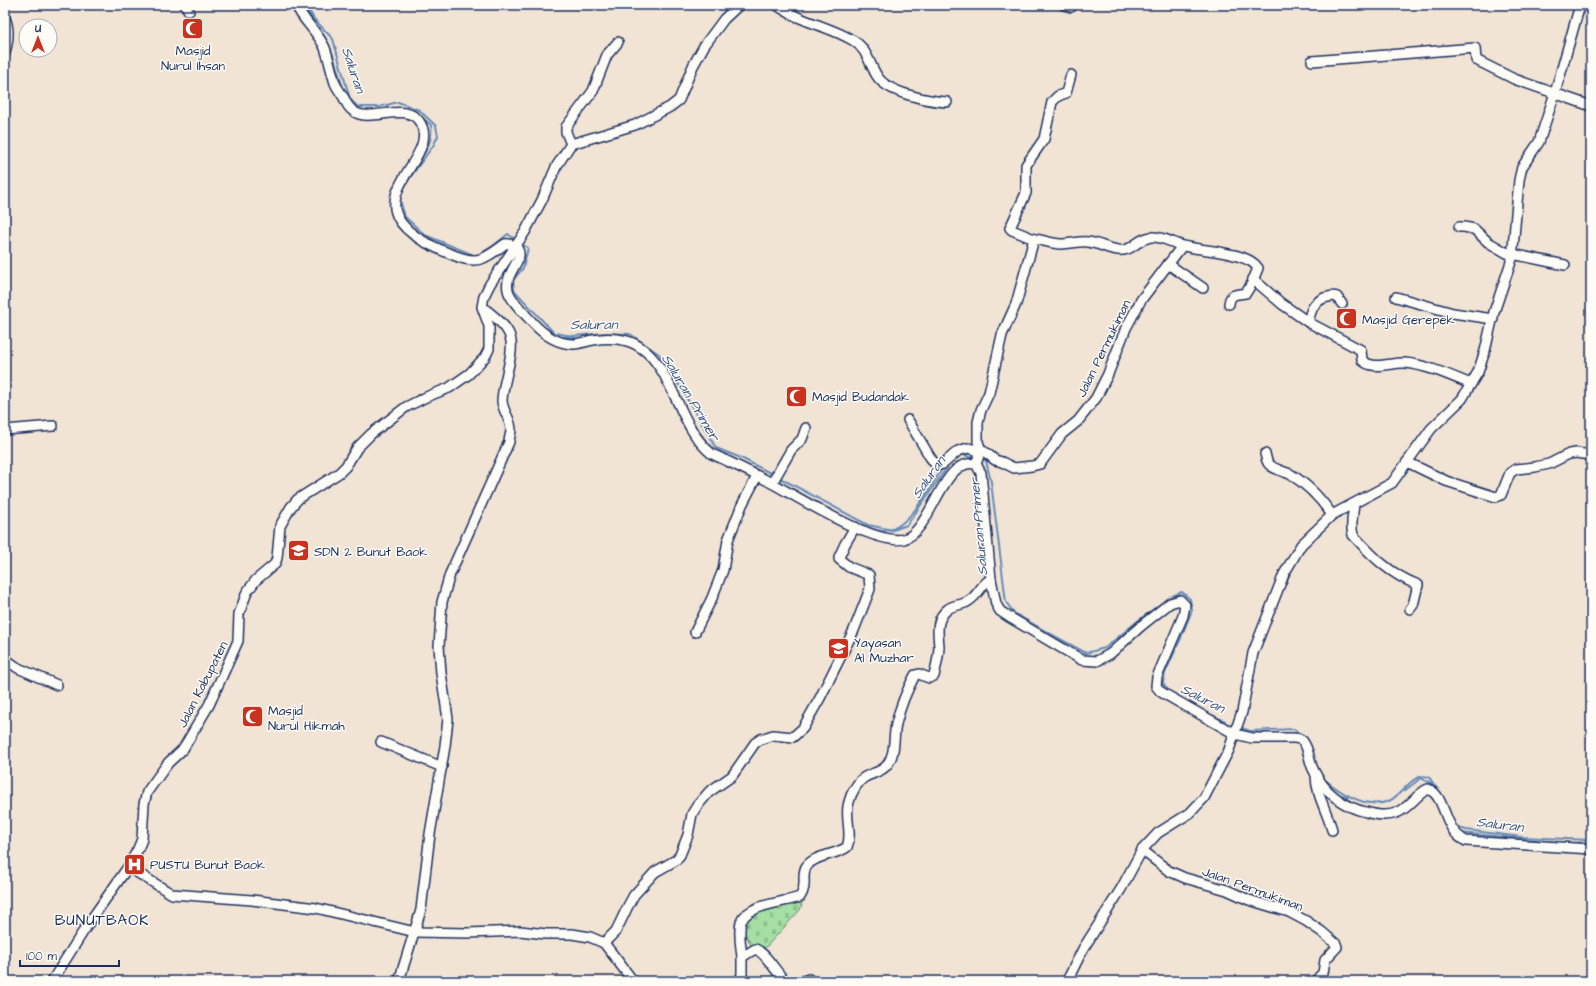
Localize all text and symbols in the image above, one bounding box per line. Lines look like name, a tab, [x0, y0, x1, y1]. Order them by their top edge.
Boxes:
mosque icon: Masjid Nurul Ihsan	[180, 15, 206, 41]
north arrow	[18, 18, 58, 58]
text: U	[34, 21, 41, 36]
place label: Masjid Nurul Ihsan	[161, 42, 225, 75]
water label: Saluran	[336, 45, 370, 97]
street label: Jalan Permukiman	[1073, 296, 1135, 400]
mosque icon: Masjid Gerepek	[1334, 306, 1360, 332]
place label: Masjid Gerepek	[1362, 311, 1455, 329]
water label: Saluran	[570, 315, 619, 335]
water label: Saluran Primer	[656, 350, 725, 446]
mosque icon: Masjid Budandak	[784, 383, 810, 409]
place label: Masjid Budandak	[812, 388, 909, 406]
water label: Saluran	[907, 452, 951, 503]
water label: Saluran Primer	[965, 476, 993, 577]
school or university icon: SDN 2 Bunut Baok	[286, 538, 312, 564]
place label: SDN 2 Bunut Baok	[314, 543, 427, 561]
place label: Yayasan Al Muzhar	[854, 634, 914, 667]
school or university icon: Yayasan Al Muzhar	[825, 636, 851, 662]
street label: Jalan Kabupaten	[173, 638, 233, 731]
water label: Saluran	[1177, 679, 1229, 719]
place label: Masjid Nurul Hikmah	[268, 702, 345, 735]
mosque icon: Masjid Nurul Hikmah	[239, 704, 265, 730]
water label: Saluran	[1475, 812, 1526, 838]
hospital icon: PUSTU Bunut Baok	[122, 851, 148, 877]
place label: PUSTU Bunut Baok	[150, 856, 265, 874]
street label: Jalan Permukiman	[1200, 862, 1306, 916]
district label: BUNUTBAOK	[55, 910, 149, 931]
scale bar	[20, 942, 119, 968]
text: 100 m	[26, 948, 57, 965]

